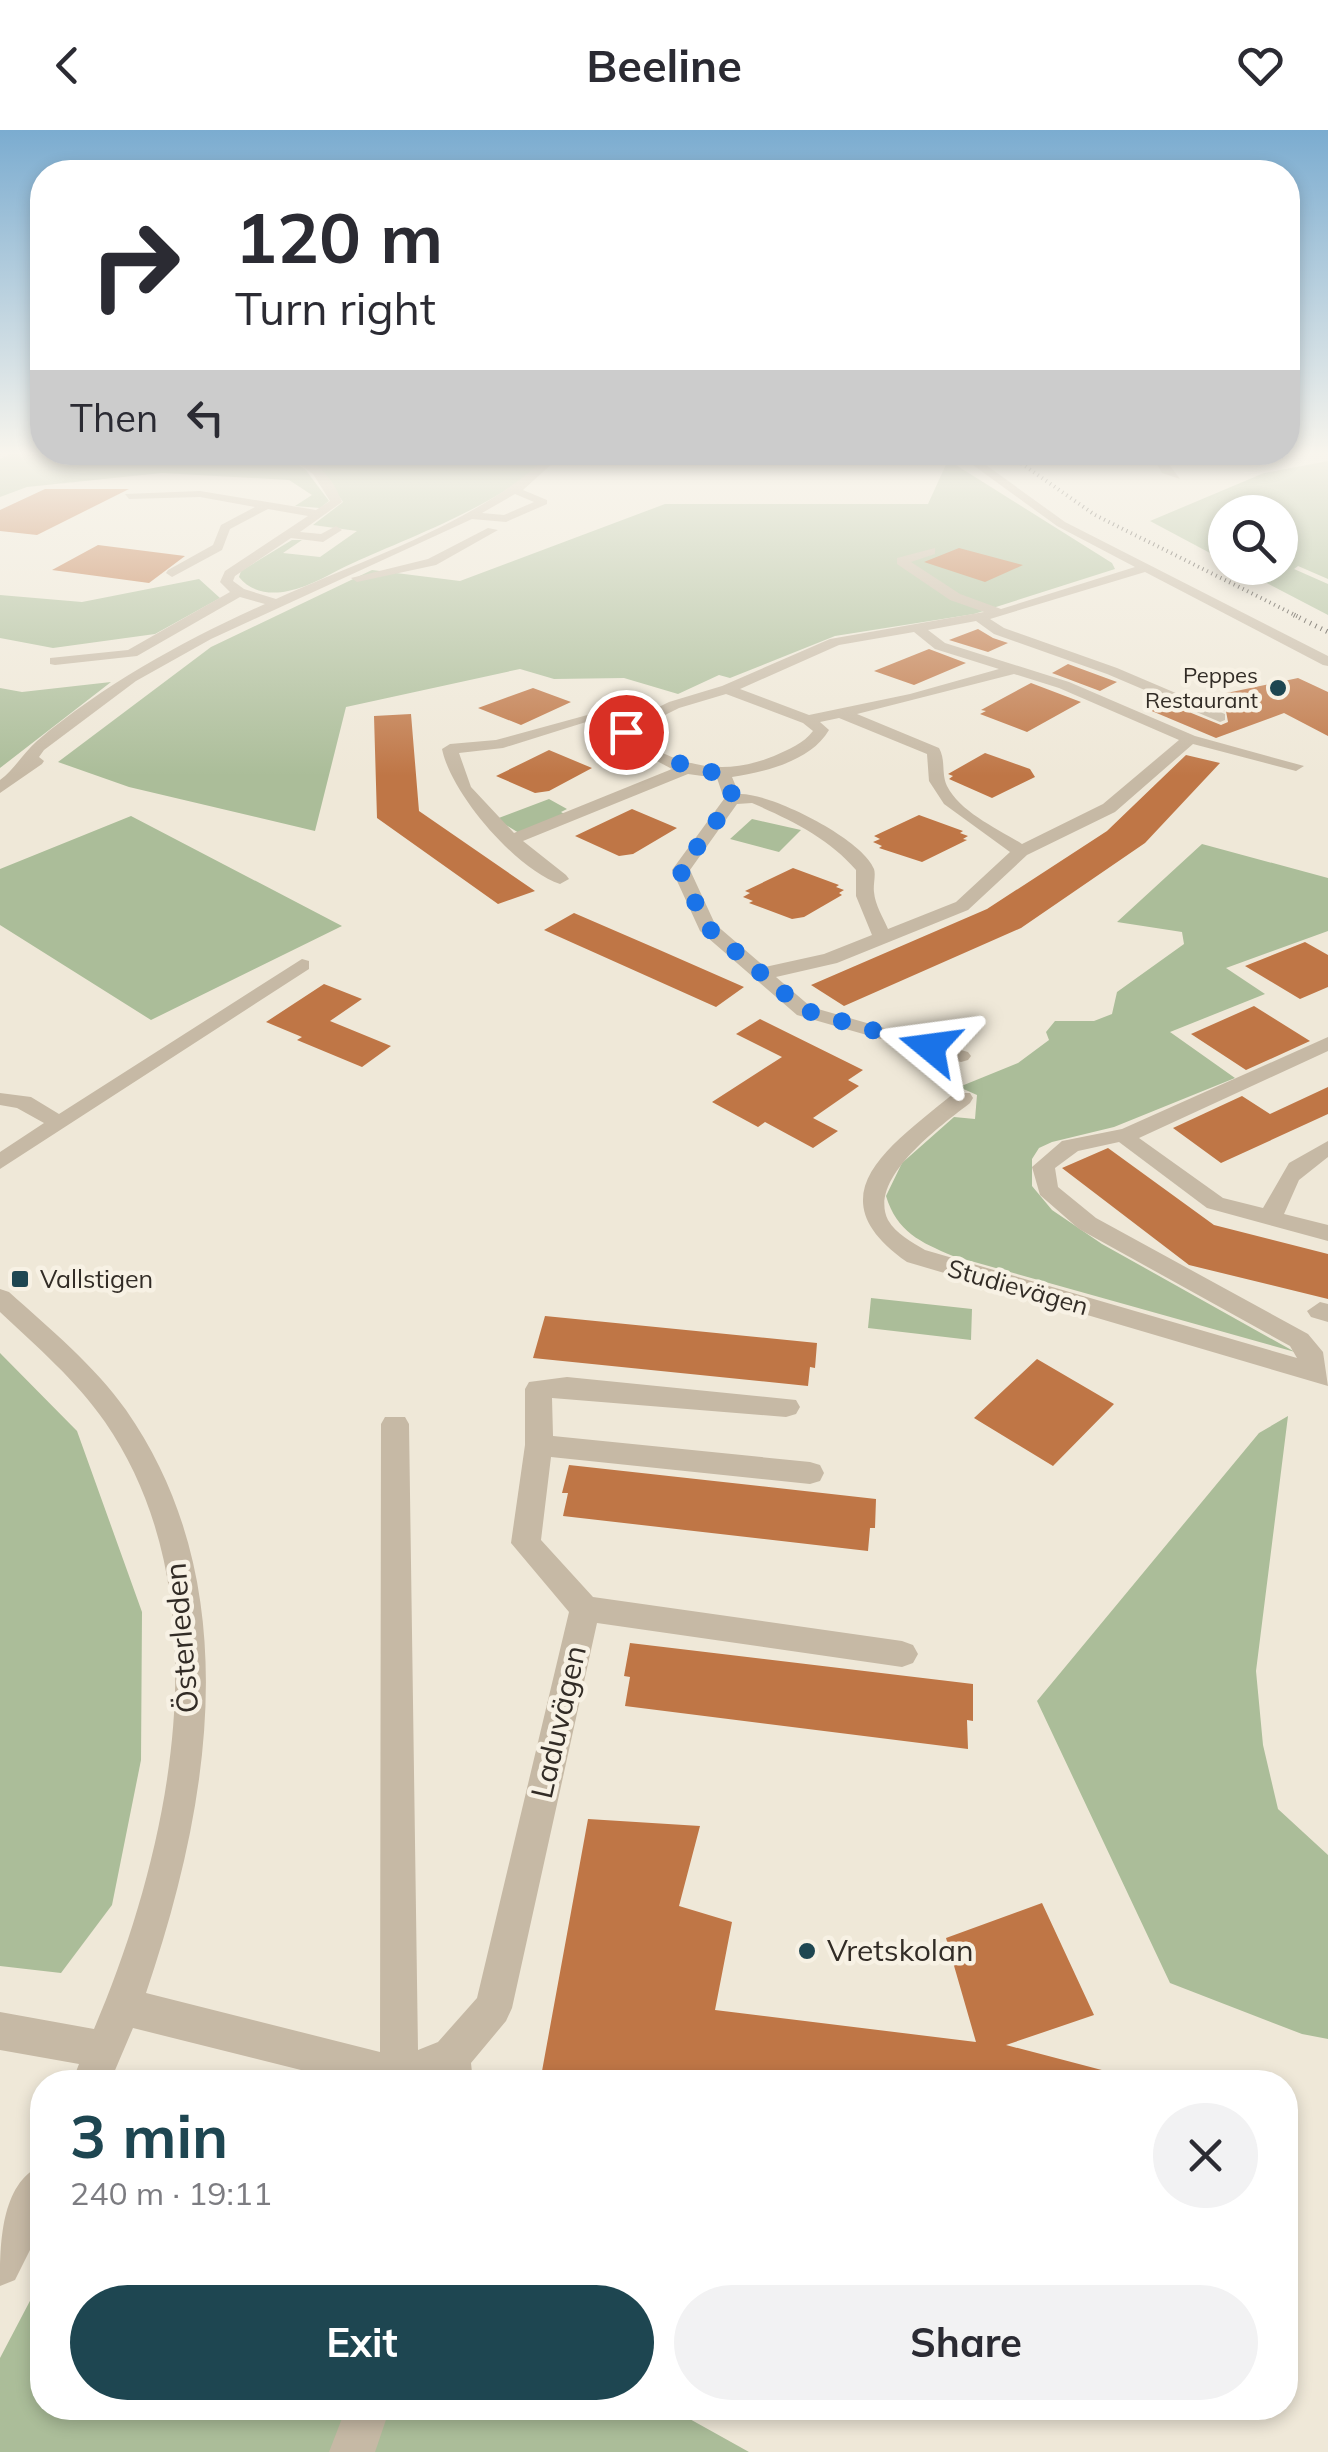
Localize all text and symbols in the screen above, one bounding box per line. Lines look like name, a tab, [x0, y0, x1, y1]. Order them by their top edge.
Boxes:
text: Beeline	[586, 37, 742, 93]
icon: back	[40, 38, 95, 93]
icon: heart	[1233, 38, 1288, 93]
text: 120 m	[235, 193, 443, 281]
icon: right	[70, 200, 200, 330]
text: Turn right	[235, 280, 436, 336]
icon: left	[178, 390, 233, 445]
text: Then	[70, 394, 158, 442]
map controls	[1208, 495, 1298, 585]
button: search	[1208, 495, 1298, 585]
place label: Peppes Restaurant	[1145, 661, 1258, 714]
marker: Peppes Restaurant	[1267, 677, 1289, 699]
pin	[584, 690, 669, 775]
icon: arrive	[599, 705, 654, 760]
position arrow	[878, 995, 982, 1099]
street label: Studievägen	[944, 1252, 1092, 1321]
place label: Vallstigen	[40, 1263, 153, 1294]
marker: Vallstigen	[9, 1268, 31, 1290]
street label: Österleden	[156, 1561, 207, 1715]
street label: Laduvägen	[522, 1642, 594, 1802]
place label: Vretskolan	[827, 1931, 974, 1969]
marker: Vretskolan	[796, 1940, 818, 1962]
text: 3 min	[70, 2098, 228, 2173]
button: close	[1153, 2103, 1258, 2208]
text: 240 m · 19:11	[70, 2173, 272, 2213]
button: Exit	[70, 2285, 654, 2400]
button: Share	[674, 2285, 1258, 2400]

